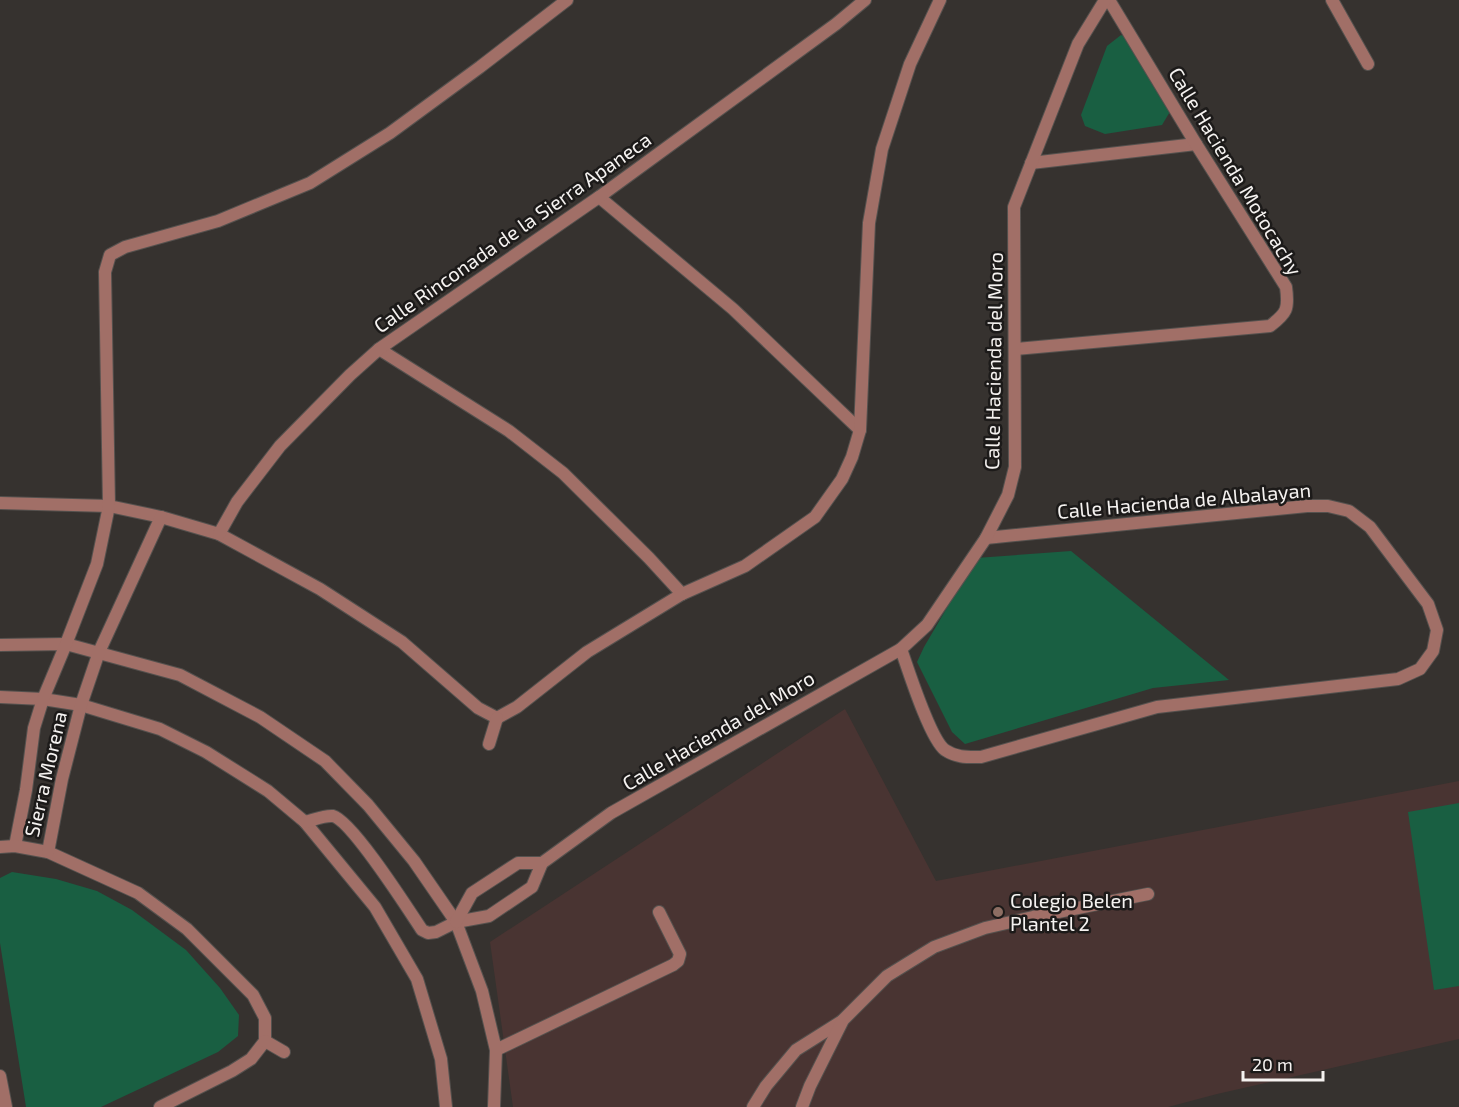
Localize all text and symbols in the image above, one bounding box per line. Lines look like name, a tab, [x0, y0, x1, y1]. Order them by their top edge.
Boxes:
street label: Calle Hacienda Motocachy	[1164, 63, 1308, 280]
street label: Calle Rinconada de la Sierra Apaneca	[369, 127, 655, 337]
street label: Calle Hacienda del Moro	[979, 252, 1007, 470]
street label: Calle Hacienda de Albalayan	[1056, 477, 1312, 523]
street label: Calle Hacienda del Moro	[618, 665, 818, 795]
street label: Sierra Morena	[19, 709, 71, 839]
place label: Colegio Belen Plantel 2	[1010, 888, 1133, 935]
marker: Colegio Belen Plantel 2	[991, 905, 1005, 919]
scale bar	[1243, 1044, 1322, 1082]
text: 20 m	[1252, 1053, 1293, 1075]

